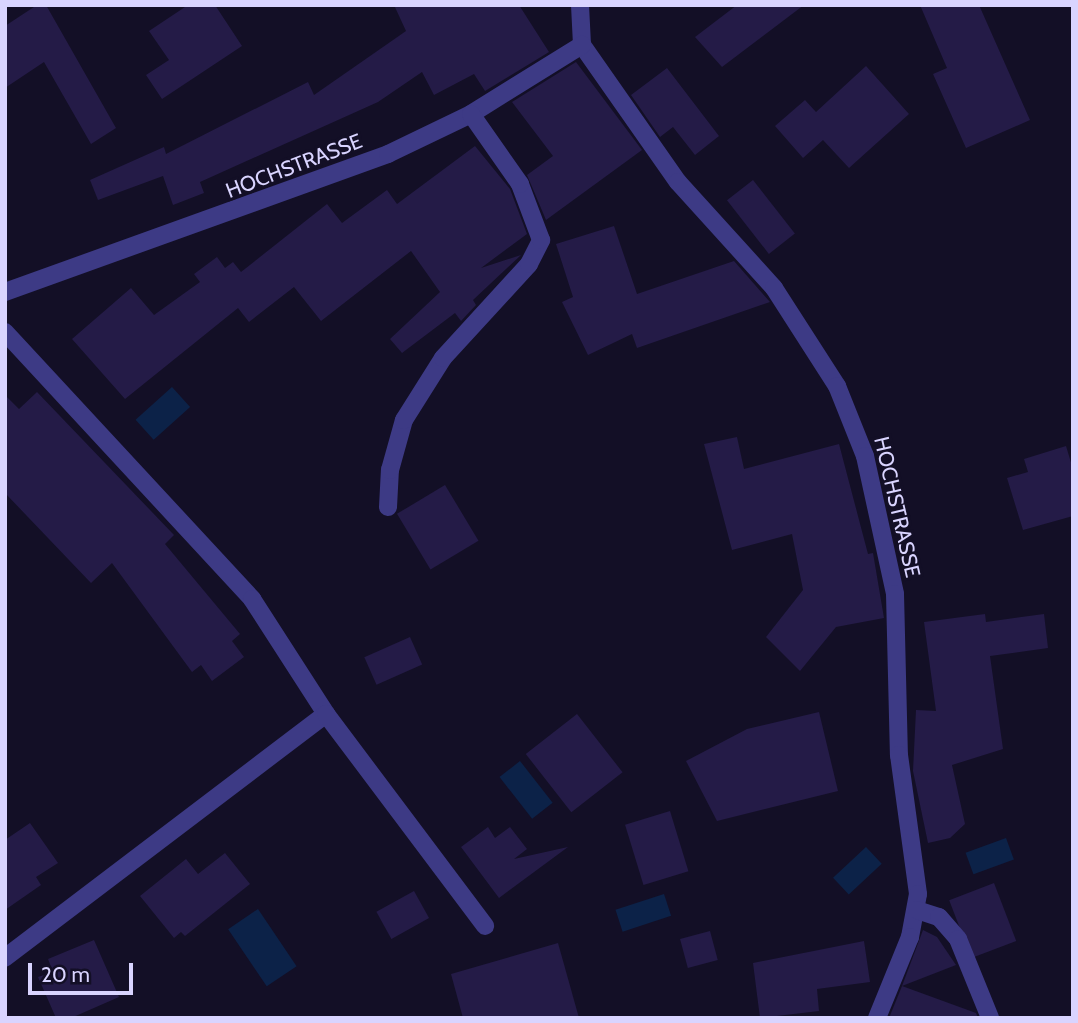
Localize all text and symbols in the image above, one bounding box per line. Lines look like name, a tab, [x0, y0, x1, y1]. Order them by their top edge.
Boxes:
street label: HOCHSTRASSE	[222, 128, 366, 204]
street label: HOCHSTRASSE	[869, 434, 925, 580]
scale bar	[32, 950, 136, 994]
text: 20 m	[41, 962, 90, 987]

